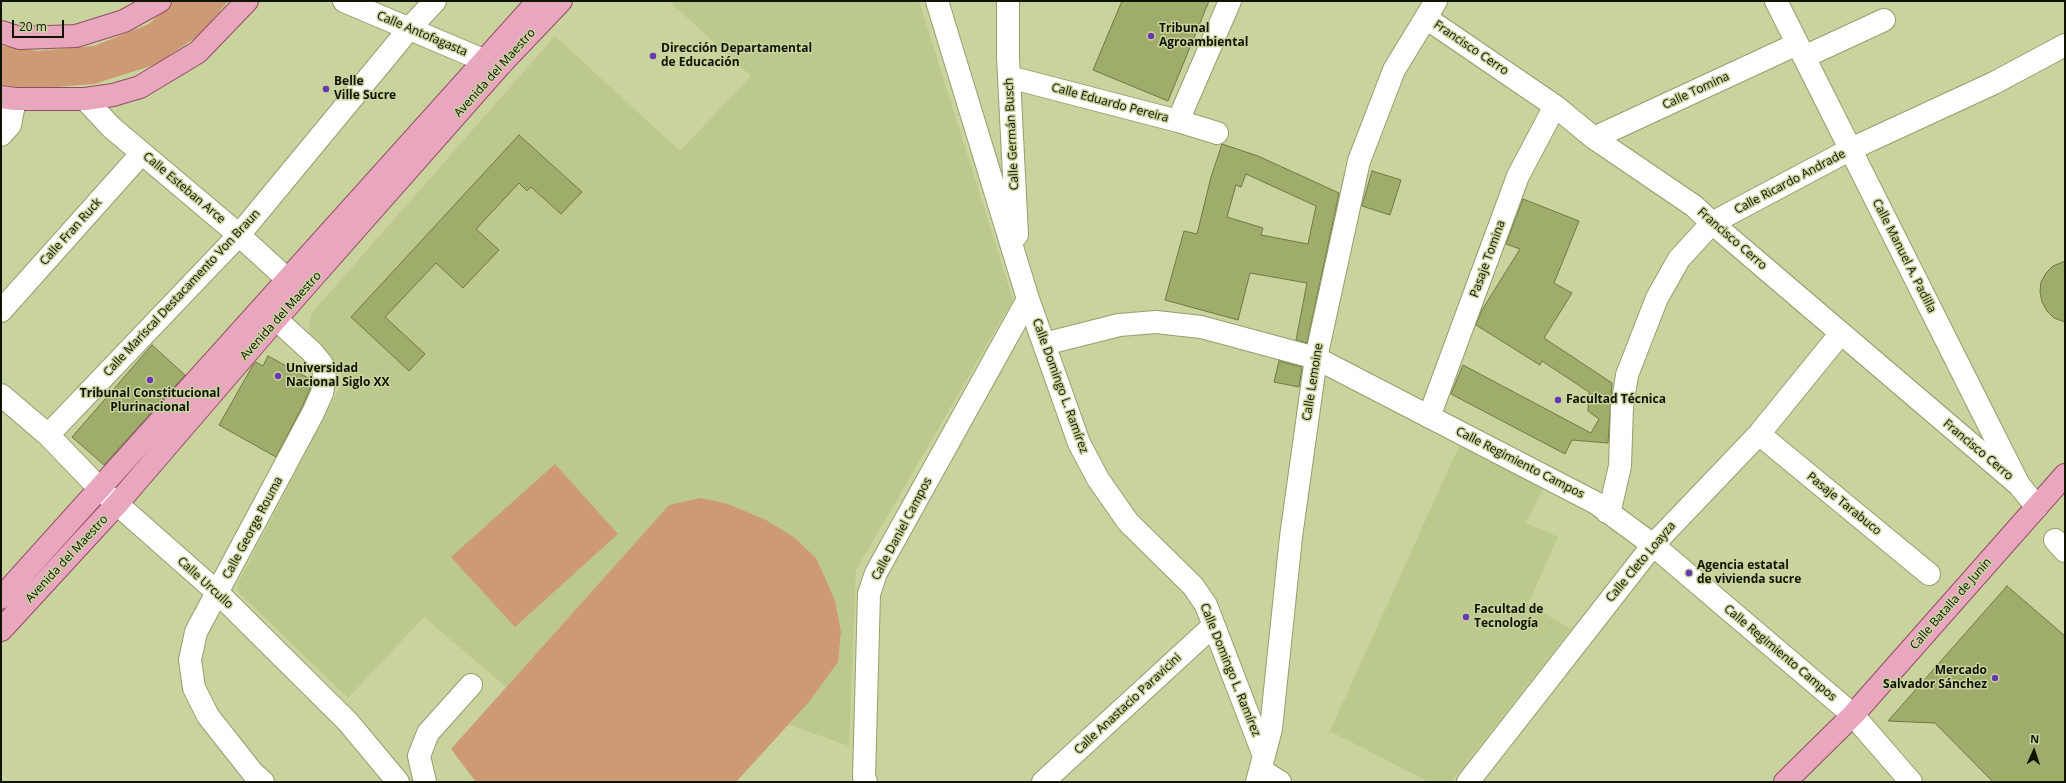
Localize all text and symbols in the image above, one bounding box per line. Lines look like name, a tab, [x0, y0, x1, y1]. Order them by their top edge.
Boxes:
street label: Calle Antofagasta	[374, 8, 470, 60]
scale bar	[14, 12, 66, 38]
text: 20 m	[19, 18, 47, 35]
street label: Francisco Cerro	[1431, 18, 1511, 78]
place label: Tribunal Agroambiental	[1159, 22, 1248, 50]
street label: Avenida del Maestro	[451, 26, 539, 120]
marker: Tribunal Agroambiental	[1146, 31, 1156, 41]
place label: Dirección Departamental de Educación	[661, 42, 812, 70]
marker: Dirección Departamental de Educación	[648, 51, 658, 61]
street label: Calle Tomina	[1660, 69, 1732, 113]
place label: Belle Ville Sucre	[334, 75, 396, 103]
street label: Calle Germán Busch	[1002, 77, 1022, 191]
street label: Calle Eduardo Pereira	[1050, 80, 1170, 126]
marker: Belle Ville Sucre	[321, 84, 331, 94]
street label: Calle Ricardo Andrade	[1732, 147, 1848, 217]
street label: Calle Esteban Arce	[140, 149, 228, 227]
street label: Calle Fran Ruck	[37, 196, 105, 268]
street label: Calle Manuel A. Padilla	[1869, 197, 1939, 315]
street label: Francisco Cerro	[1694, 205, 1770, 273]
street label: Calle Mariscal Destacamento Von Braun	[101, 207, 263, 379]
street label: Pasaje Tomina	[1467, 218, 1509, 300]
street label: Avenida del Maestro	[237, 269, 325, 363]
street label: Calle Domingo L. Ramírez	[1029, 317, 1091, 455]
street label: Calle Lemoine	[1300, 342, 1326, 422]
place label: Universidad Nacional Siglo XX	[286, 362, 389, 390]
marker: Universidad Nacional Siglo XX	[273, 371, 283, 381]
marker: Tribunal Constitucional Plurinacional	[145, 375, 155, 385]
place label: Tribunal Constitucional Plurinacional	[80, 387, 220, 415]
place label: Facultad Técnica	[1566, 393, 1666, 407]
marker: Facultad Técnica	[1553, 395, 1563, 405]
street label: Francisco Cerro	[1940, 417, 2016, 483]
street label: Calle Regimiento Campos	[1453, 424, 1587, 502]
street label: Pasaje Tarabuco	[1804, 470, 1884, 538]
street label: Calle George Rouma	[220, 474, 286, 582]
street label: Calle Daniel Campos	[869, 475, 935, 583]
street label: Avenida del Maestro	[23, 512, 111, 606]
street label: Calle Cleto Loayza	[1603, 519, 1679, 605]
street label: Calle Urcullo	[174, 554, 236, 612]
street label: Calle Batalla de Junín	[1907, 555, 1995, 653]
place label: Agencia estatal de vivienda sucre	[1697, 559, 1801, 587]
marker: Agencia estatal de vivienda sucre	[1684, 568, 1694, 578]
street label: Calle Domingo L. Ramírez	[1197, 601, 1263, 739]
street label: Calle Regimiento Campos	[1721, 602, 1839, 704]
place label: Facultad de Tecnología	[1474, 603, 1543, 631]
marker: Facultad de Tecnología	[1461, 612, 1471, 622]
street label: Calle Anastacio Paravicini	[1071, 651, 1185, 757]
place label: Mercado Salvador Sánchez	[1883, 664, 1987, 692]
marker: Mercado Salvador Sánchez	[1990, 673, 2000, 683]
north arrow	[2014, 731, 2054, 771]
text: N	[2030, 731, 2040, 746]

